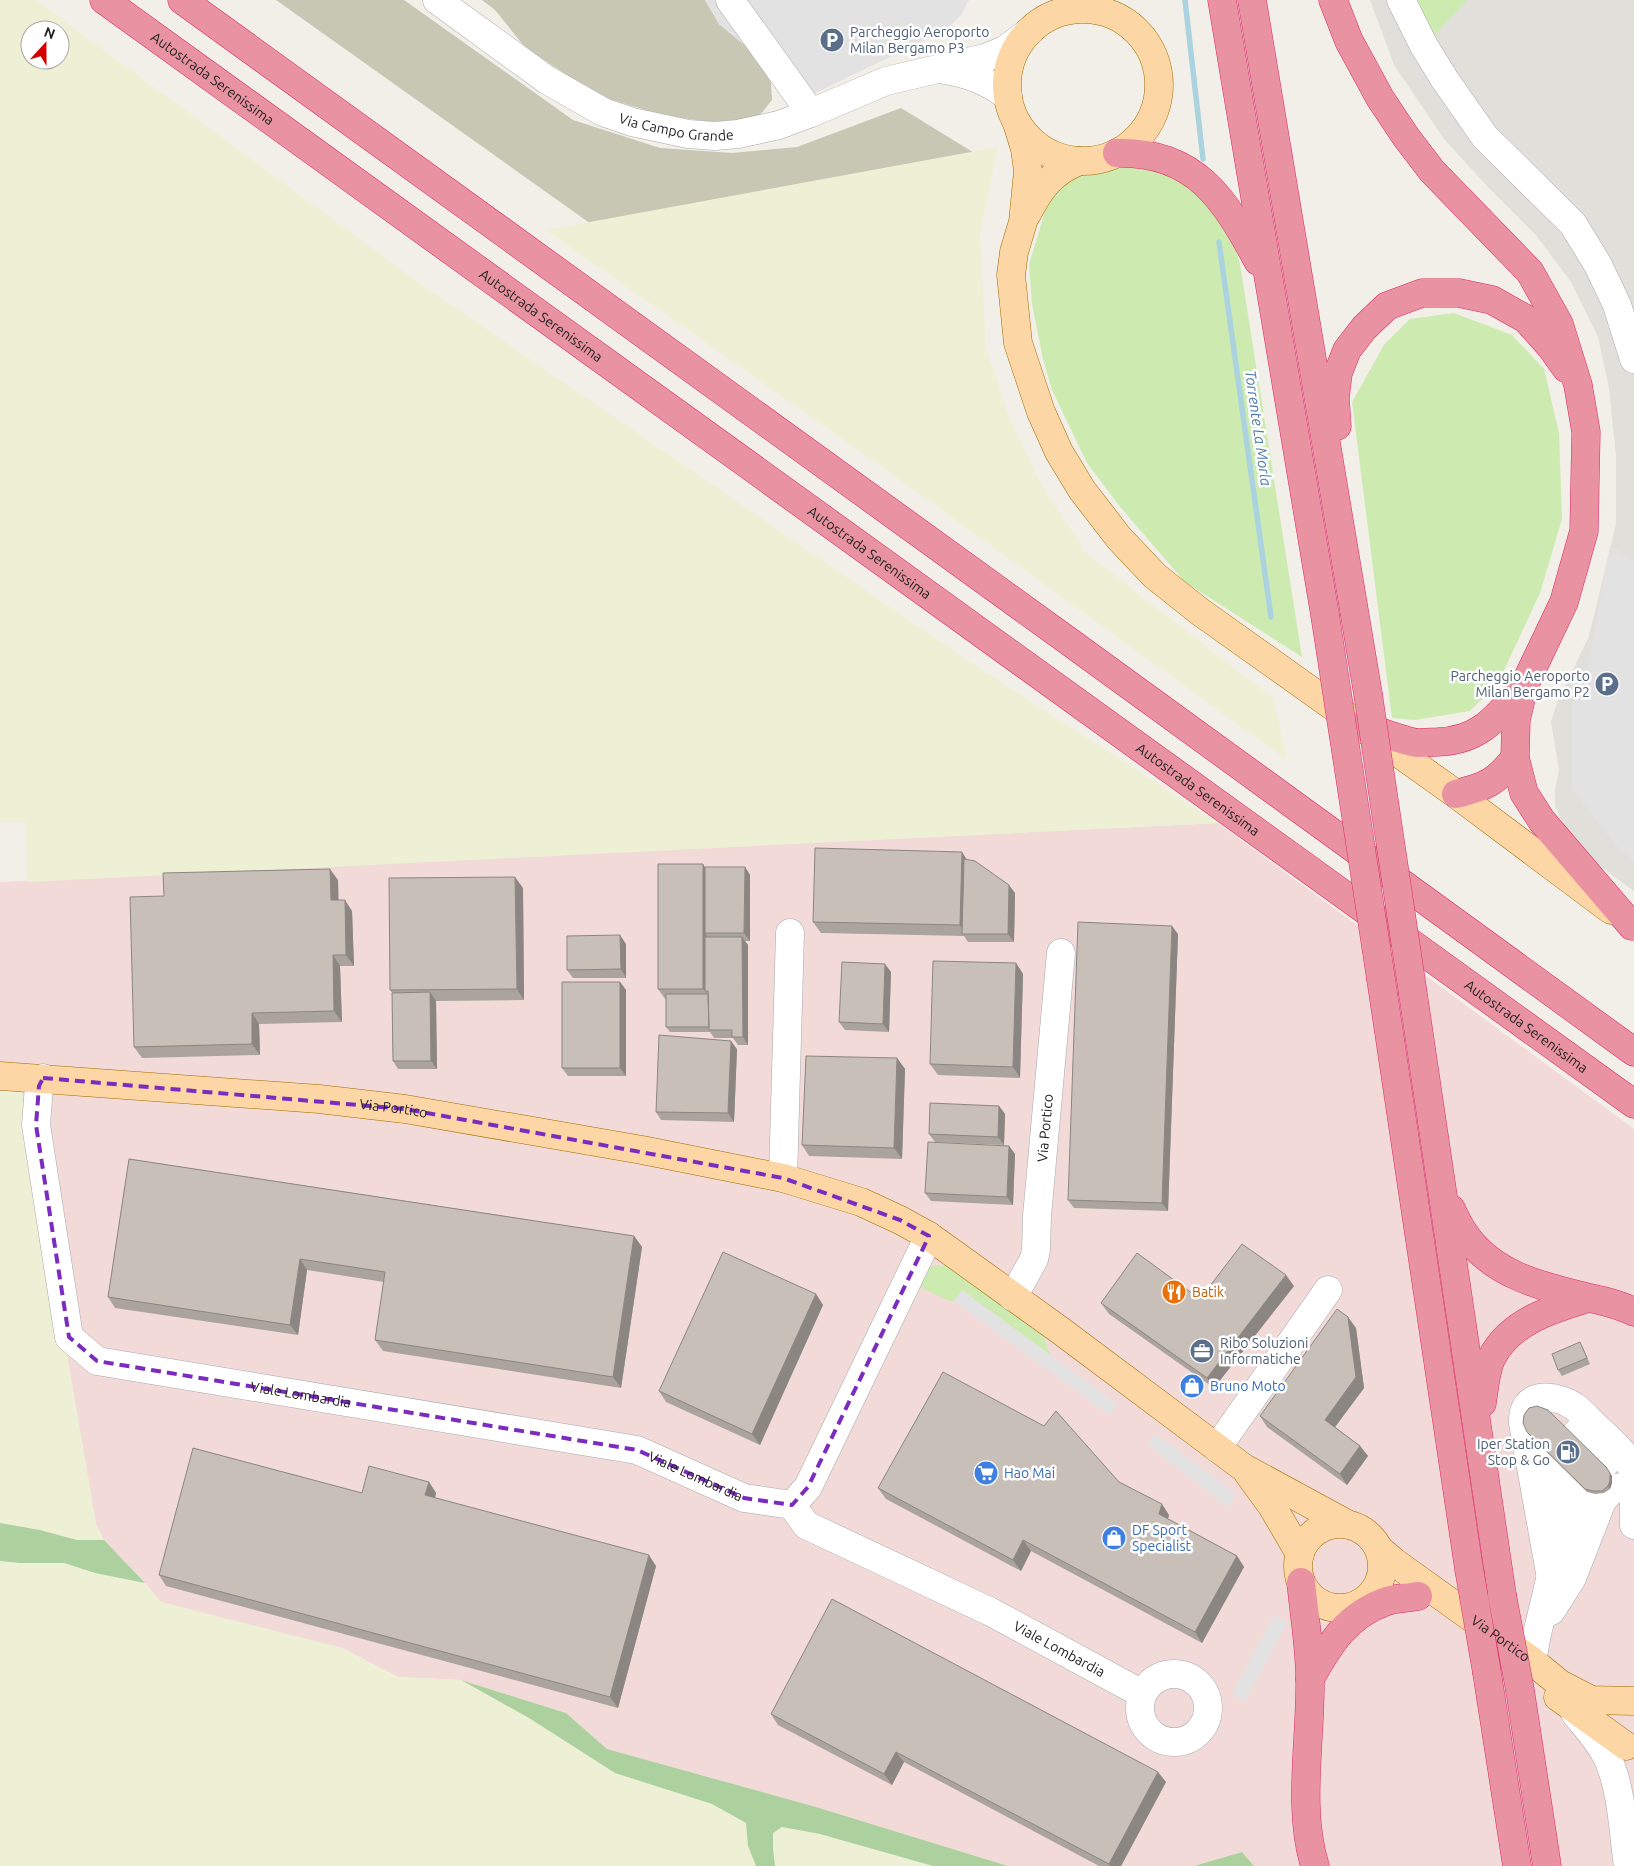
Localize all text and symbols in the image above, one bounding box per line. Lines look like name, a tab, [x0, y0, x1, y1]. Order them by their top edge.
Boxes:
north arrow	[20, 20, 70, 70]
text: N	[42, 24, 57, 42]
place label: Parcheggio Aeroporto Milan Bergamo P3	[850, 24, 990, 56]
parking icon: Parcheggio Aeroporto Milan Bergamo P3	[819, 27, 845, 53]
street label: Autostrada Serenissima	[148, 29, 277, 128]
street label: Via Campo Grande	[617, 110, 734, 144]
street label: Autostrada Serenissima	[476, 266, 606, 365]
water label: Torrente La Morla	[1242, 369, 1275, 487]
street label: Autostrada Serenissima	[805, 503, 934, 602]
place label: Parcheggio Aeroporto Milan Bergamo P2	[1450, 668, 1590, 700]
parking icon: Parcheggio Aeroporto Milan Bergamo P2	[1594, 671, 1620, 697]
street label: Autostrada Serenissima	[1133, 740, 1263, 839]
street label: Autostrada Serenissima	[1462, 977, 1591, 1076]
street label: Via Portico	[1034, 1093, 1056, 1163]
street label: Via Portico	[359, 1096, 429, 1121]
restaurant icon: Batik	[1161, 1279, 1187, 1305]
place label: Batik	[1192, 1284, 1224, 1300]
place label: Ribo Soluzioni Informatiche	[1220, 1335, 1308, 1367]
office icon: Ribo Soluzioni Informatiche	[1189, 1338, 1215, 1364]
shop icon: Bruno Moto	[1179, 1373, 1205, 1399]
street label: Viale Lombardia	[249, 1378, 352, 1411]
place label: Bruno Moto	[1210, 1378, 1286, 1394]
place label: Iper Station Stop & Go	[1477, 1436, 1550, 1468]
fuel station icon: Iper Station Stop & Go	[1555, 1439, 1581, 1465]
street label: Viale Lombardia	[646, 1448, 745, 1504]
supermarket icon: Hao Mai	[973, 1460, 999, 1486]
place label: Hao Mai	[1004, 1465, 1055, 1481]
place label: DF Sport Specialist	[1132, 1522, 1192, 1554]
shop icon: DF Sport Specialist	[1101, 1525, 1127, 1551]
street label: Via Portico	[1468, 1612, 1533, 1665]
street label: Viale Lombardia	[1011, 1618, 1108, 1680]

